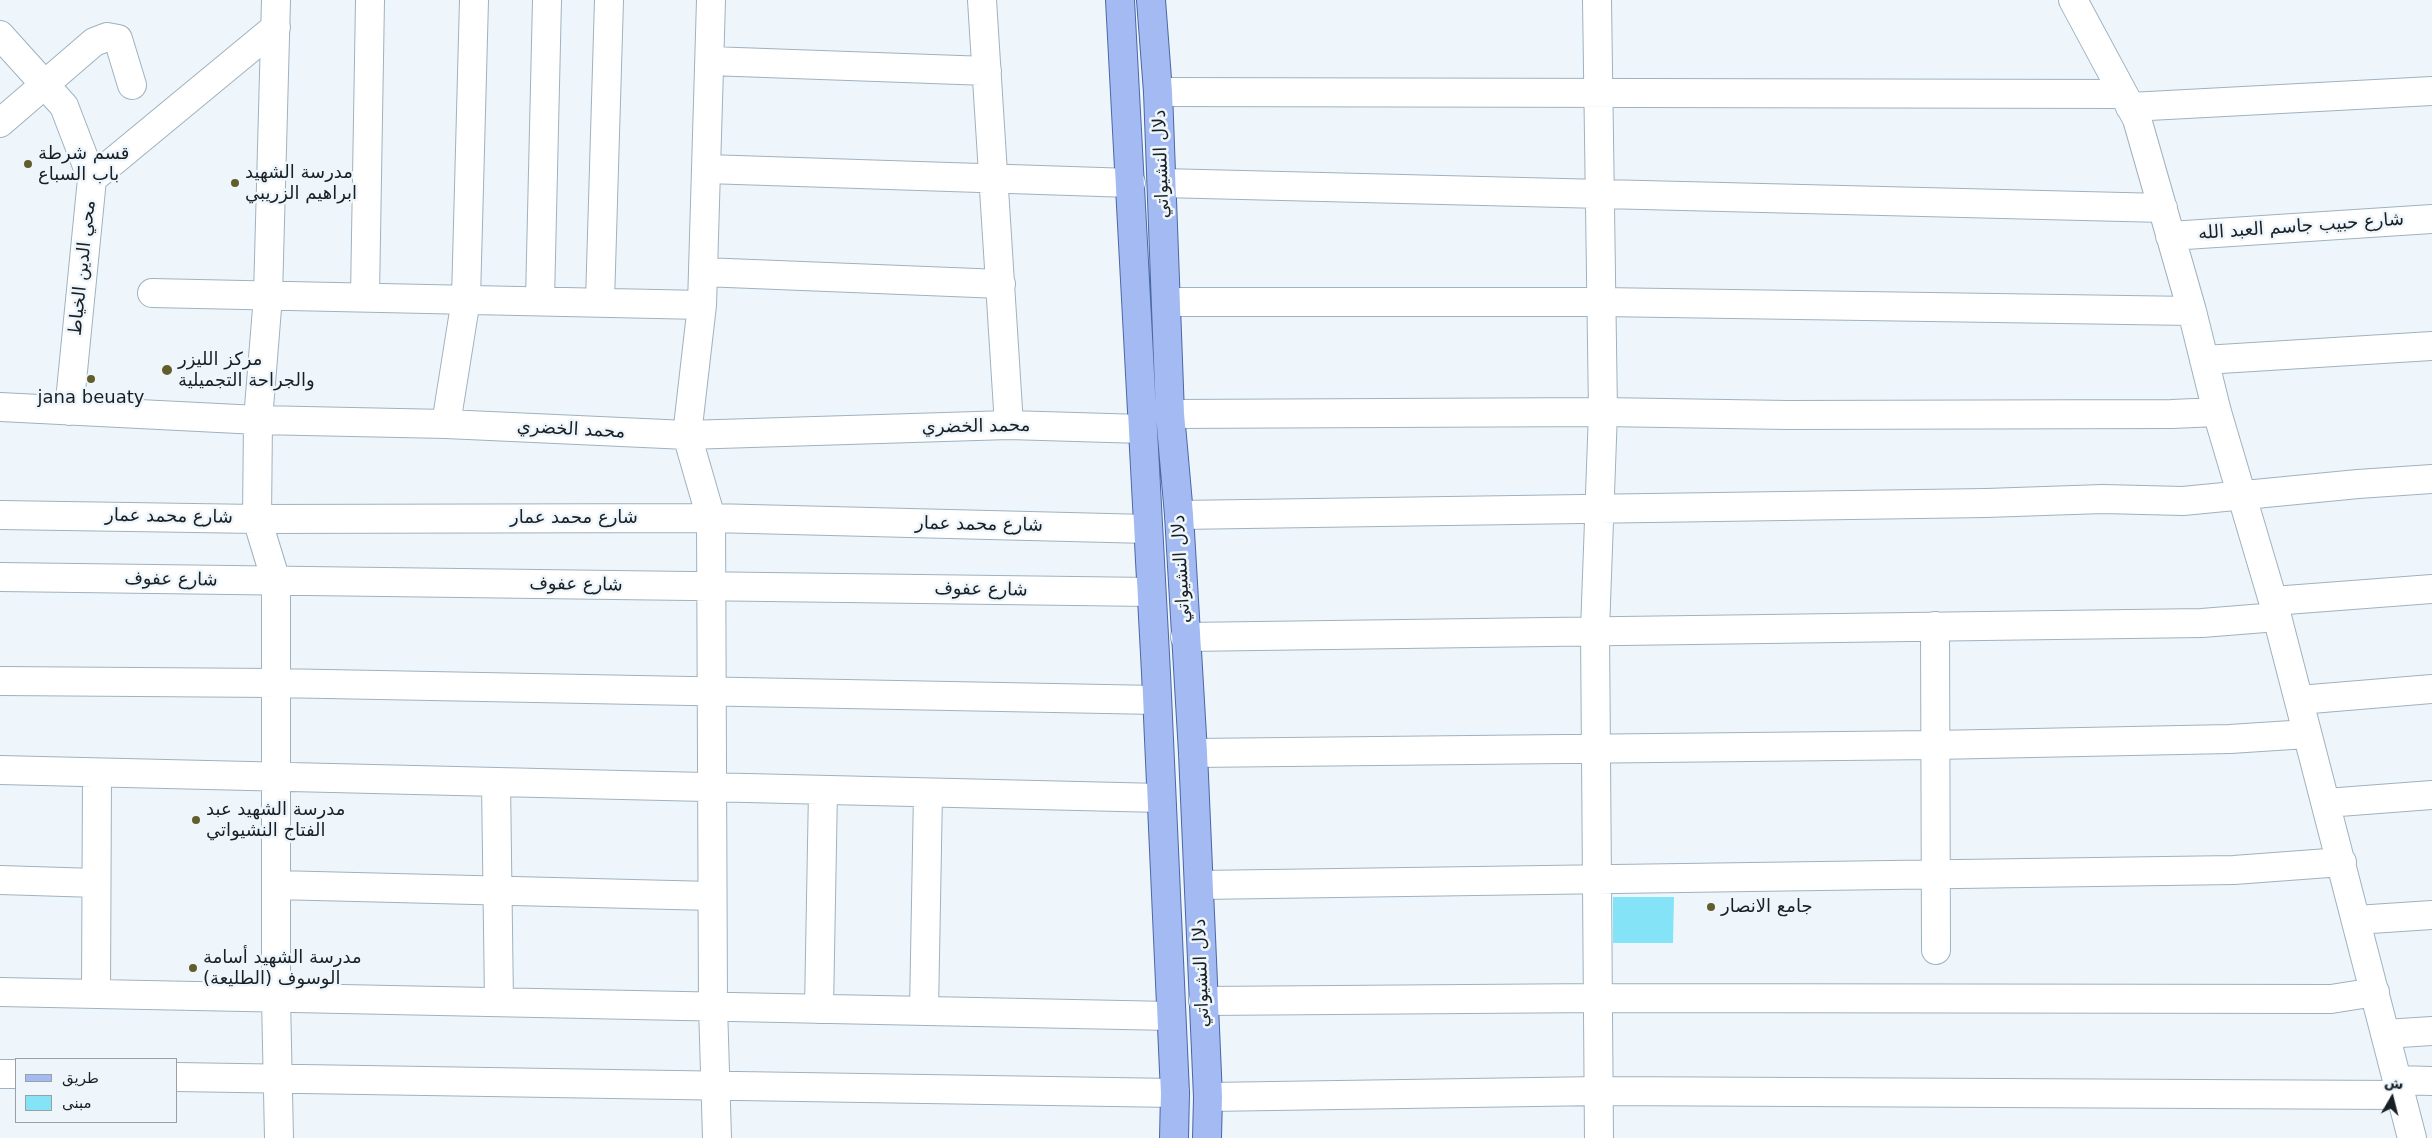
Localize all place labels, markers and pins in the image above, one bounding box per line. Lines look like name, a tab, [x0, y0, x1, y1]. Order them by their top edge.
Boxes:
place label: قسم شرطة باب السباع	[38, 143, 129, 186]
marker: قسم شرطة باب السباع	[22, 158, 34, 170]
place label: مدرسة الشهيد ابراهيم الزريبي	[245, 162, 357, 204]
marker: مدرسة الشهيد ابراهيم الزريبي	[229, 177, 241, 189]
place label: مركز الليزر والجراحة التجميلية	[178, 349, 315, 392]
marker: مركز الليزر والجراحة التجميلية	[160, 363, 174, 377]
marker: jana beuaty	[85, 373, 97, 385]
place label: jana beuaty	[38, 387, 144, 409]
place label: مدرسة الشهيد عبد الفتاح النشيواتي	[206, 799, 345, 842]
marker: مدرسة الشهيد عبد الفتاح النشيواتي	[190, 814, 202, 826]
place label: جامع الانصار	[1721, 896, 1813, 918]
marker: جامع الانصار	[1705, 901, 1717, 913]
place label: مدرسة الشهيد أسامة الوسوف (الطليعة)	[203, 947, 362, 990]
marker: مدرسة الشهيد أسامة الوسوف (الطليعة)	[187, 962, 199, 974]

